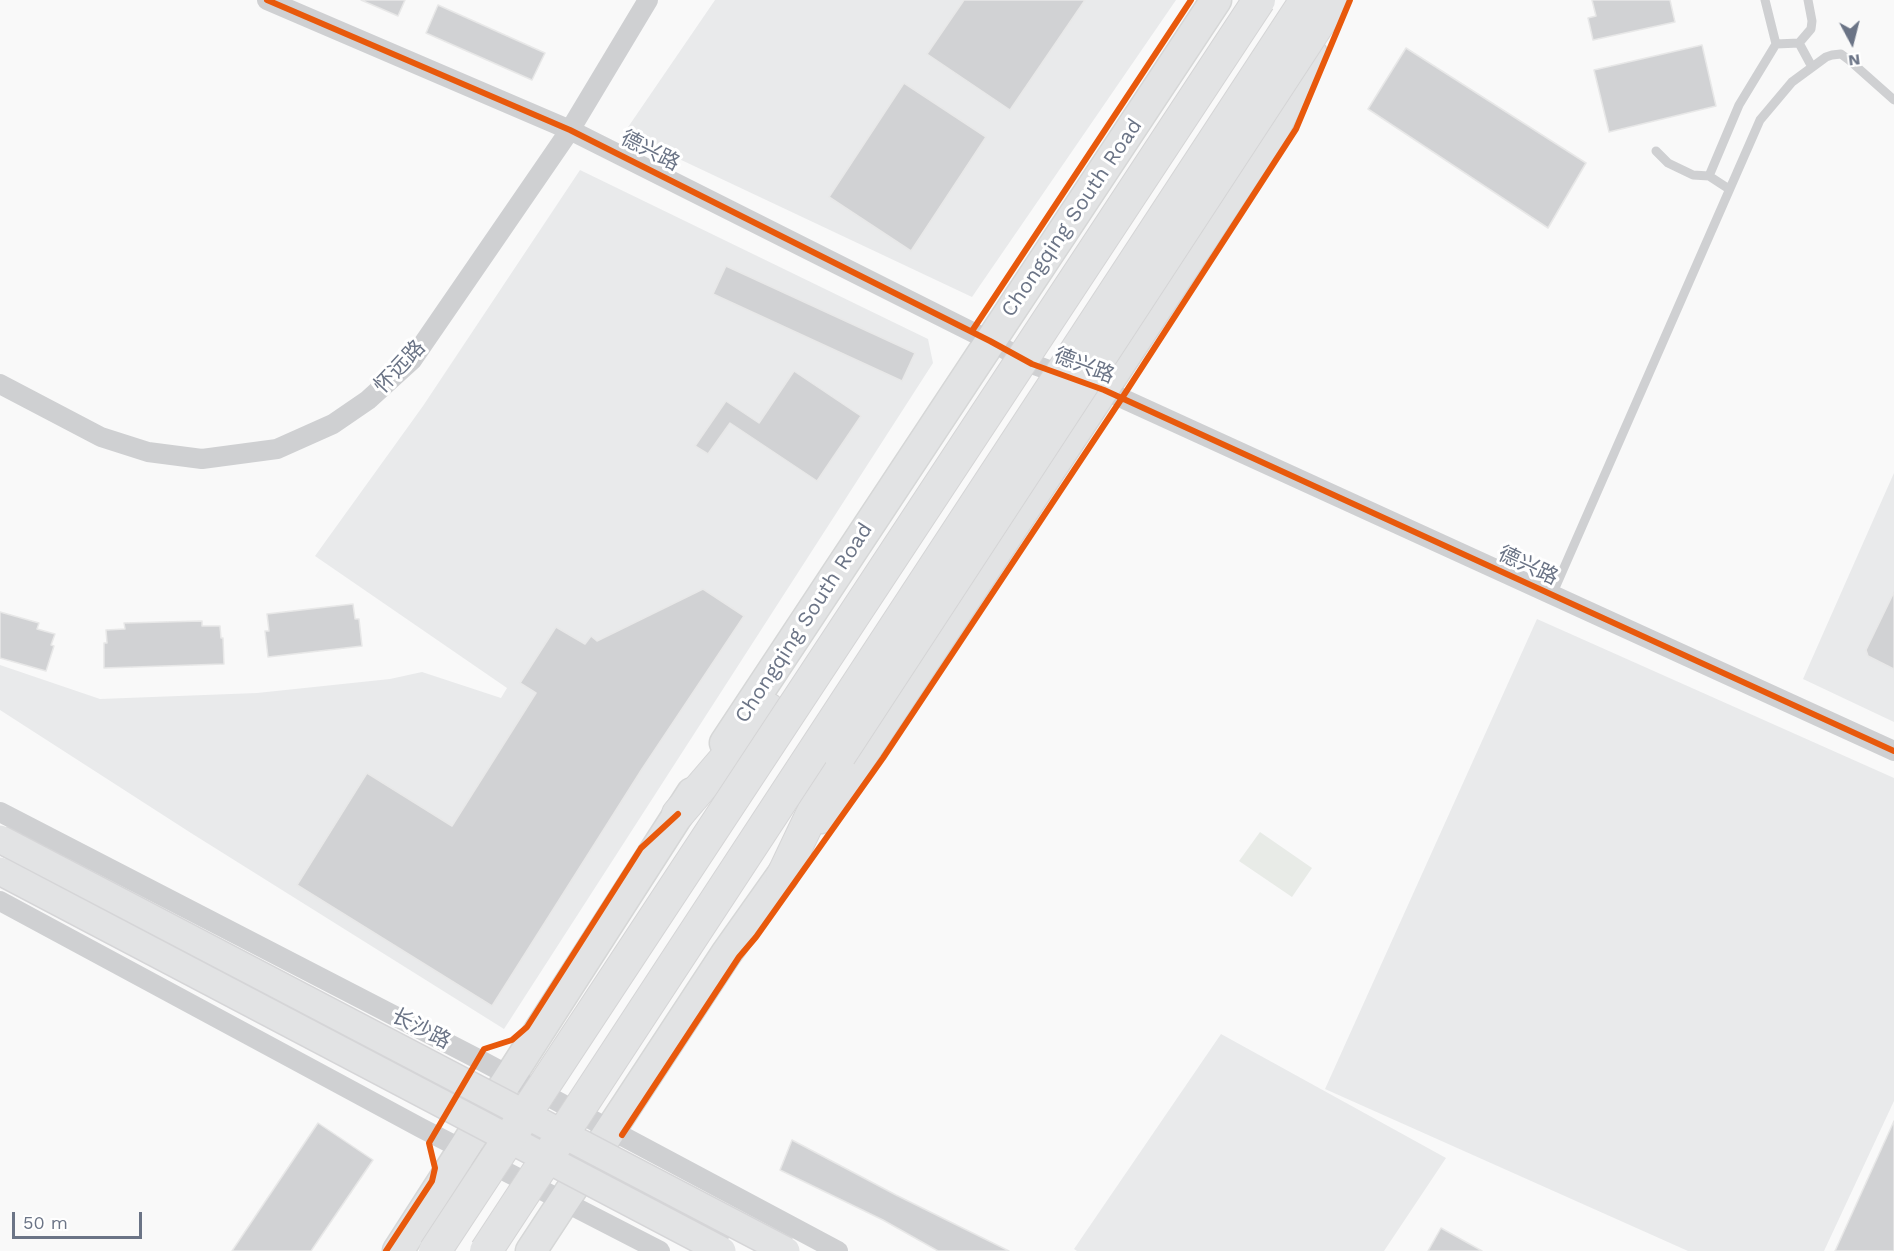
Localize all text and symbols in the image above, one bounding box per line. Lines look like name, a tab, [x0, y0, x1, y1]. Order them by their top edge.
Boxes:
north arrow	[1822, 12, 1882, 72]
text: N	[1847, 50, 1861, 71]
street label: Chongqing South Road	[996, 114, 1148, 322]
street label: 德兴路	[616, 125, 684, 177]
street label: 怀远路	[369, 335, 431, 399]
street label: 德兴路	[1050, 343, 1118, 389]
street label: Chongqing South Road	[730, 518, 878, 728]
street label: 德兴路	[1494, 541, 1562, 591]
street label: 长沙路	[387, 1003, 455, 1055]
scale bar	[15, 1200, 146, 1238]
text: 50 m	[23, 1212, 68, 1233]

